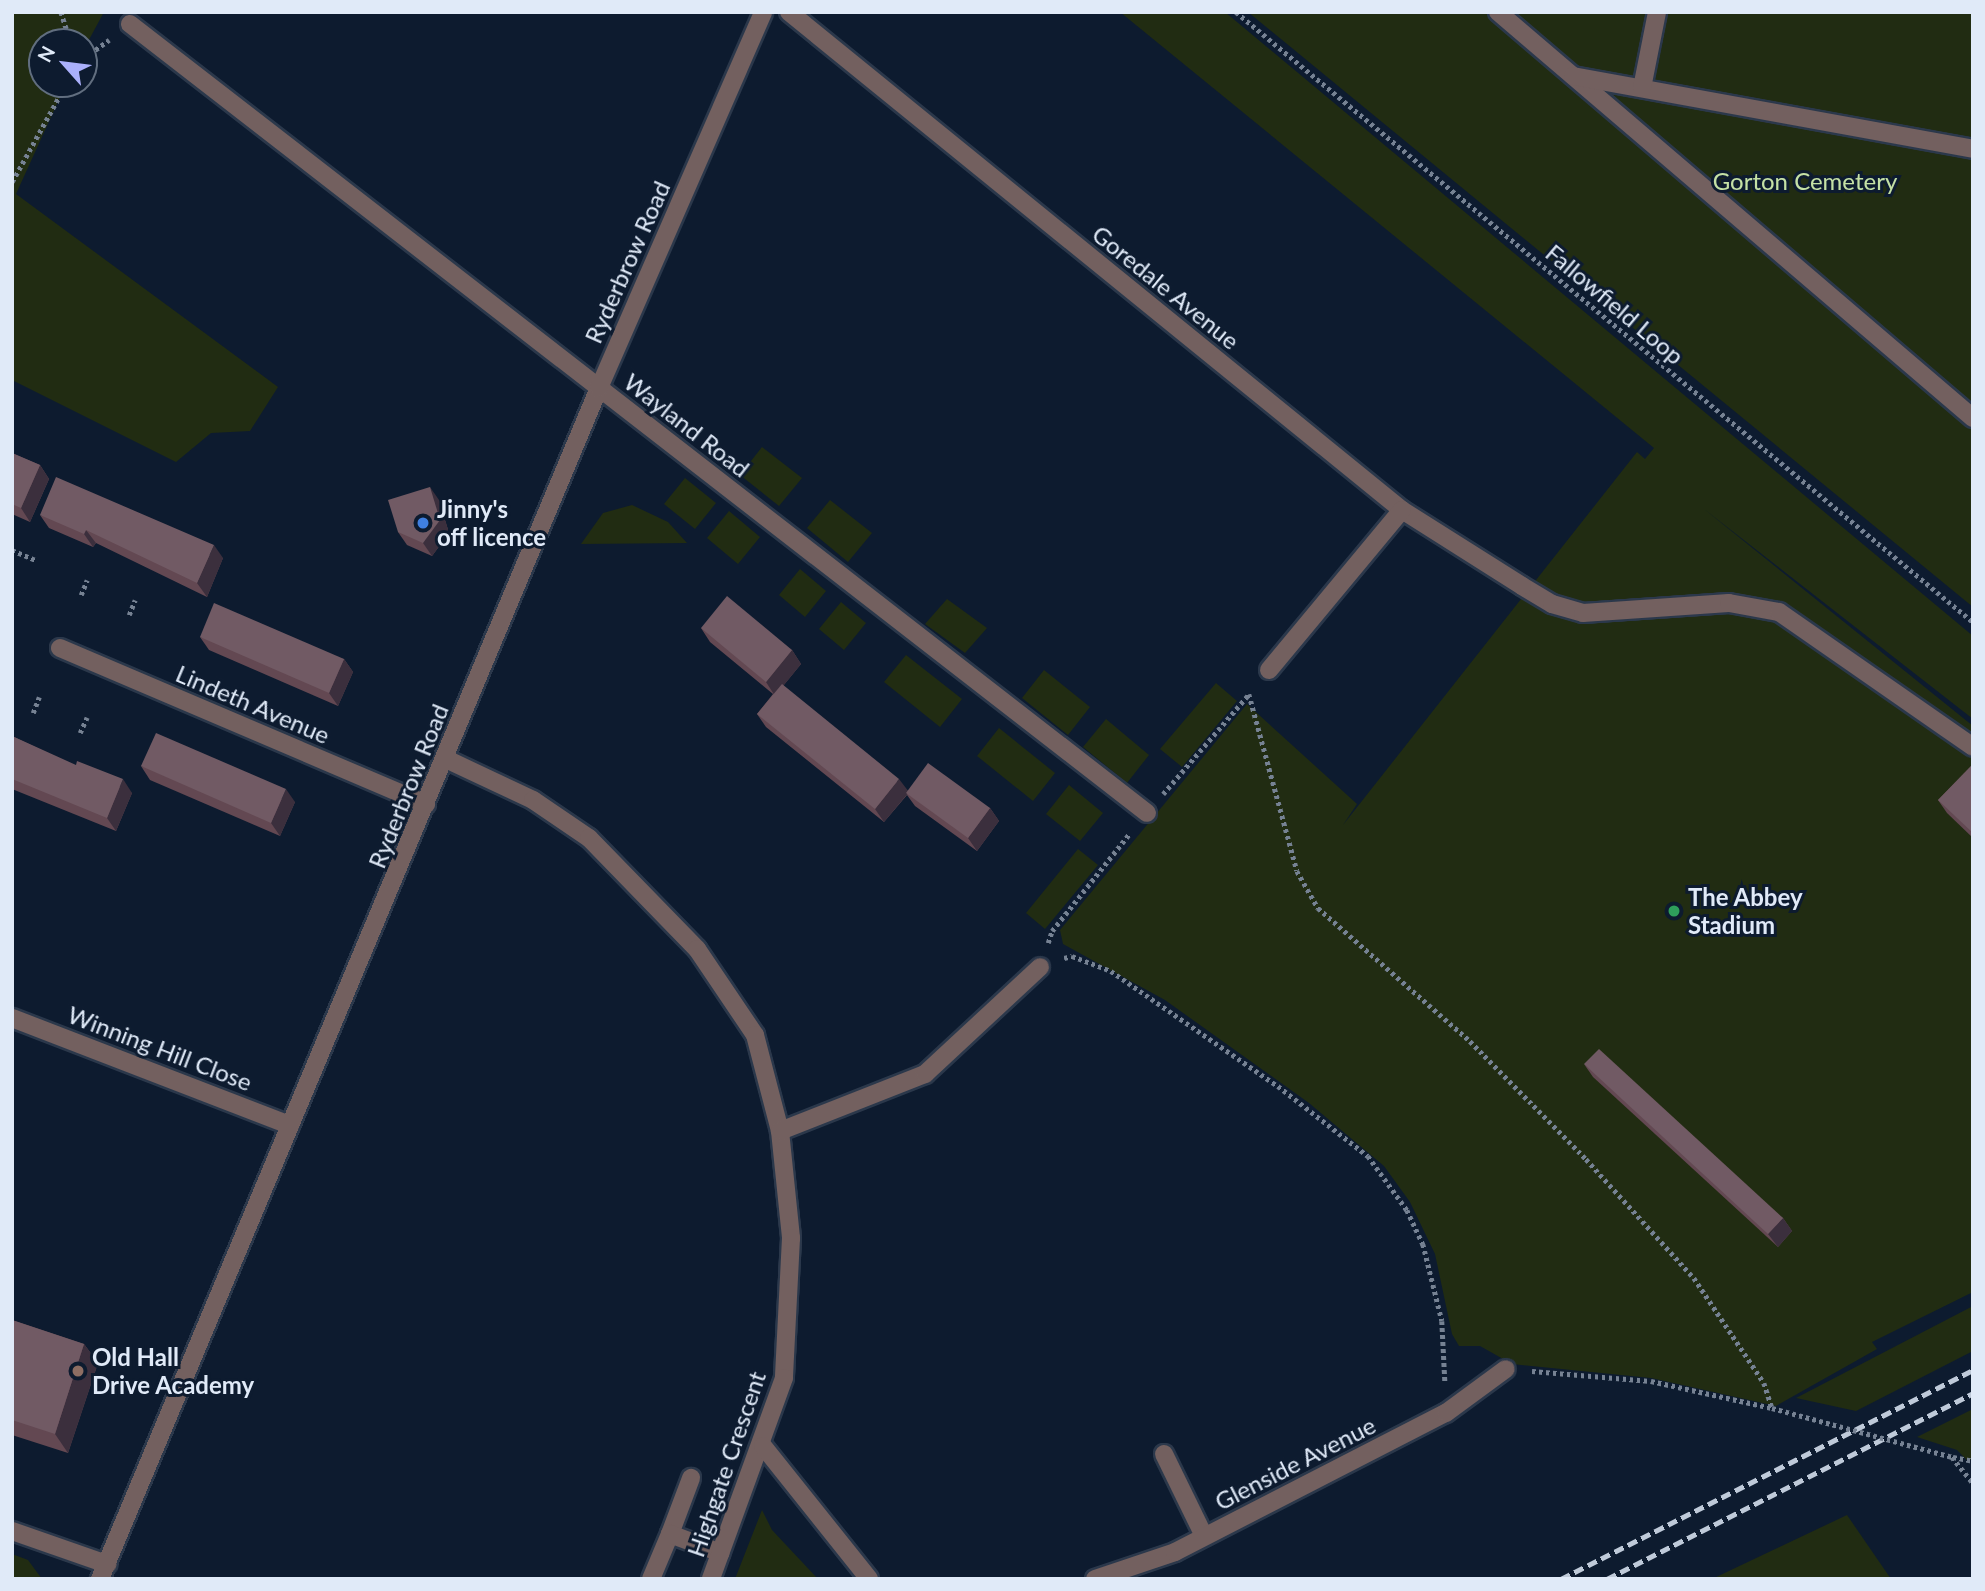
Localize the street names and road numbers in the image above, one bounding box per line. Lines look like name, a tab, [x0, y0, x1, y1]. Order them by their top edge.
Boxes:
street label: Ryderbrow Road	[578, 176, 676, 348]
street label: Goredale Avenue	[1087, 219, 1245, 355]
street label: Fallowfield Loop	[1540, 238, 1690, 370]
street label: Wayland Road	[619, 367, 755, 483]
street label: Lindeth Avenue	[171, 658, 335, 750]
street label: Ryderbrow Road	[362, 700, 454, 872]
street label: Winning Hill Close	[64, 1000, 256, 1096]
street label: Highgate Crescent	[681, 1367, 771, 1561]
street label: Glenside Avenue	[1210, 1410, 1380, 1516]

